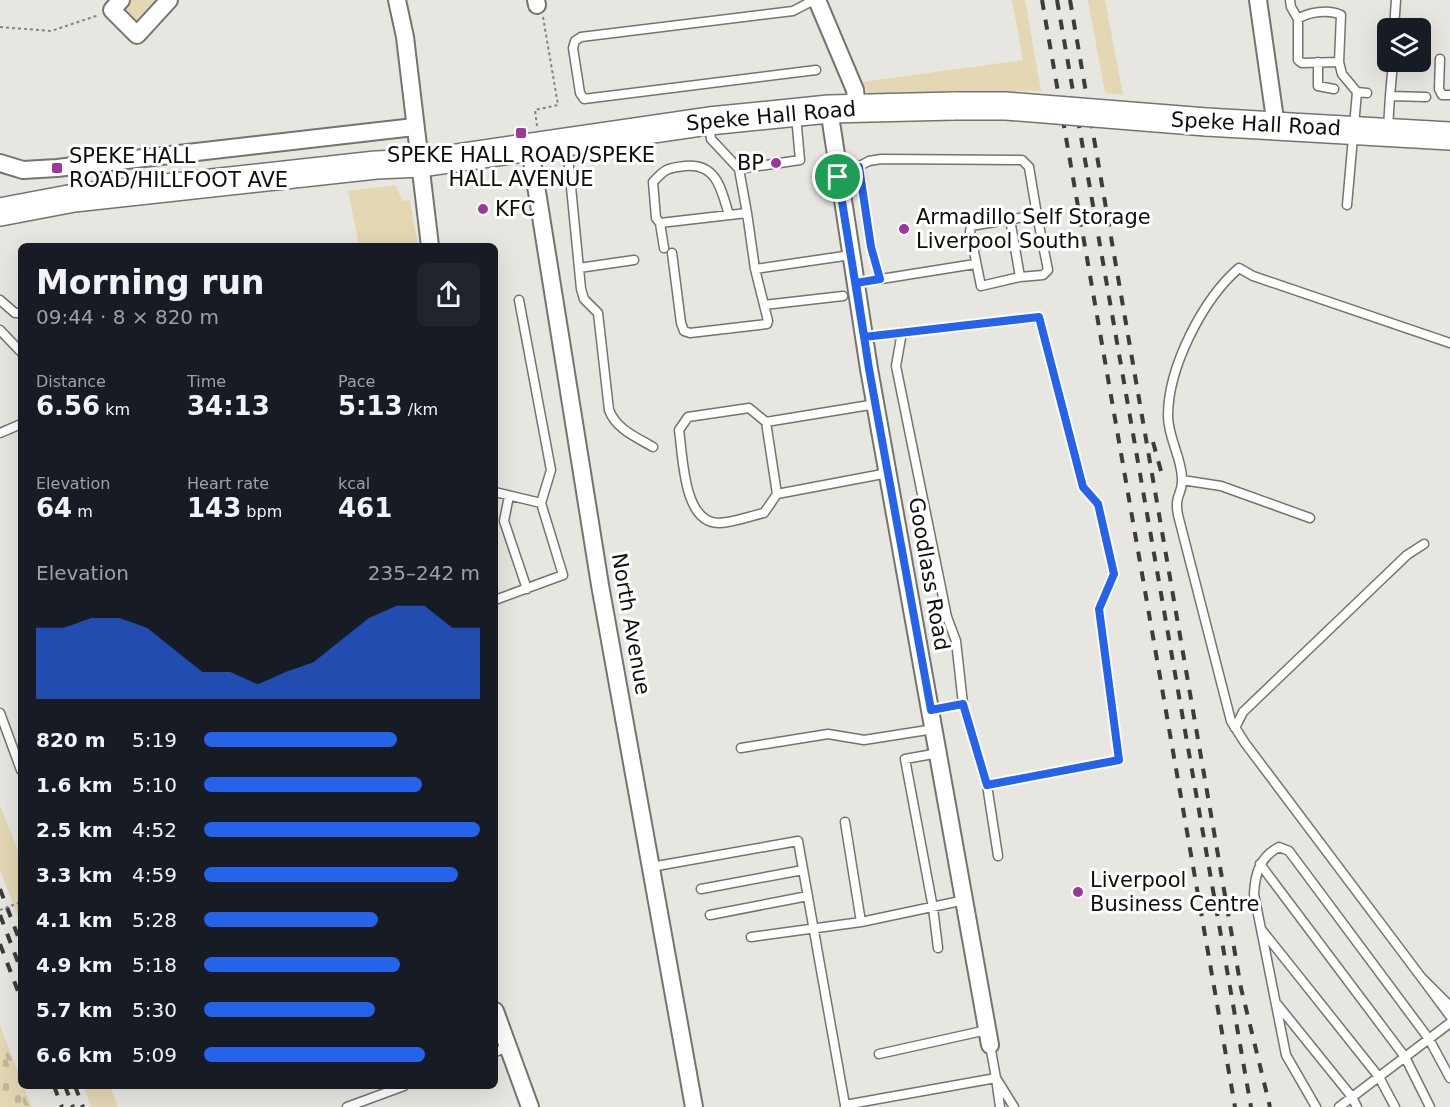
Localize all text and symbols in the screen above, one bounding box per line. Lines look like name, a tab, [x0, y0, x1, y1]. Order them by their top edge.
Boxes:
map controls	[1377, 18, 1431, 72]
button: layers	[1377, 18, 1431, 72]
street label: Speke Hall Road	[685, 97, 857, 135]
street label: Speke Hall Road	[1170, 108, 1342, 140]
marker: SPEKE HALL ROAD/SPEKE HALL AVENUE	[514, 126, 528, 140]
place label: SPEKE HALL ROAD/SPEKE HALL AVENUE	[387, 143, 655, 191]
place label: SPEKE HALL ROAD/HILLFOOT AVE	[69, 144, 288, 192]
place label: BP	[737, 151, 764, 175]
pin	[812, 151, 863, 202]
marker: BP	[769, 156, 783, 170]
icon: arrive	[821, 160, 854, 193]
marker: SPEKE HALL ROAD/HILLFOOT AVE	[50, 161, 64, 175]
place label: KFC	[495, 197, 536, 221]
marker: KFC	[476, 202, 490, 216]
place label: Armadillo Self Storage Liverpool South	[916, 205, 1151, 253]
marker: Armadillo Self Storage Liverpool South	[897, 222, 911, 236]
text: Morning run	[36, 263, 264, 302]
button: share	[417, 263, 480, 326]
text: 09:44 · 8 × 820 m	[36, 305, 219, 329]
text: Distance	[36, 372, 106, 391]
text: Time	[187, 372, 226, 391]
text: Pace	[338, 372, 375, 391]
text: 6.56	[36, 391, 100, 421]
text: 34:13	[187, 391, 270, 421]
text: 5:13	[338, 391, 403, 421]
text: km	[100, 400, 130, 419]
text: /km	[403, 400, 438, 419]
text: Elevation	[36, 474, 110, 493]
text: Heart rate	[187, 474, 269, 493]
text: kcal	[338, 474, 370, 493]
text: 64	[36, 493, 72, 523]
text: 143	[187, 493, 241, 523]
text: 461	[338, 493, 392, 523]
street label: Goodlass Road	[904, 495, 954, 653]
text: m	[72, 502, 93, 521]
text: bpm	[241, 502, 282, 521]
street label: North Avenue	[607, 551, 655, 697]
text: Elevation	[36, 561, 129, 585]
text: 235–242 m	[368, 561, 480, 585]
text: 820 m	[36, 728, 106, 752]
text: 5:19	[132, 728, 177, 752]
text: 1.6 km	[36, 773, 113, 797]
text: 5:10	[132, 773, 177, 797]
text: 2.5 km	[36, 818, 113, 842]
text: 4:52	[132, 818, 177, 842]
text: 3.3 km	[36, 863, 113, 887]
text: 4:59	[132, 863, 177, 887]
place label: Liverpool Business Centre	[1090, 868, 1260, 916]
marker: Liverpool Business Centre	[1071, 885, 1085, 899]
text: 4.1 km	[36, 908, 113, 932]
text: 5:28	[132, 908, 177, 932]
text: 4.9 km	[36, 953, 113, 977]
text: 5:18	[132, 953, 177, 977]
text: 5.7 km	[36, 998, 113, 1022]
text: 5:30	[132, 998, 177, 1022]
text: 6.6 km	[36, 1043, 113, 1067]
text: 5:09	[132, 1043, 177, 1067]

